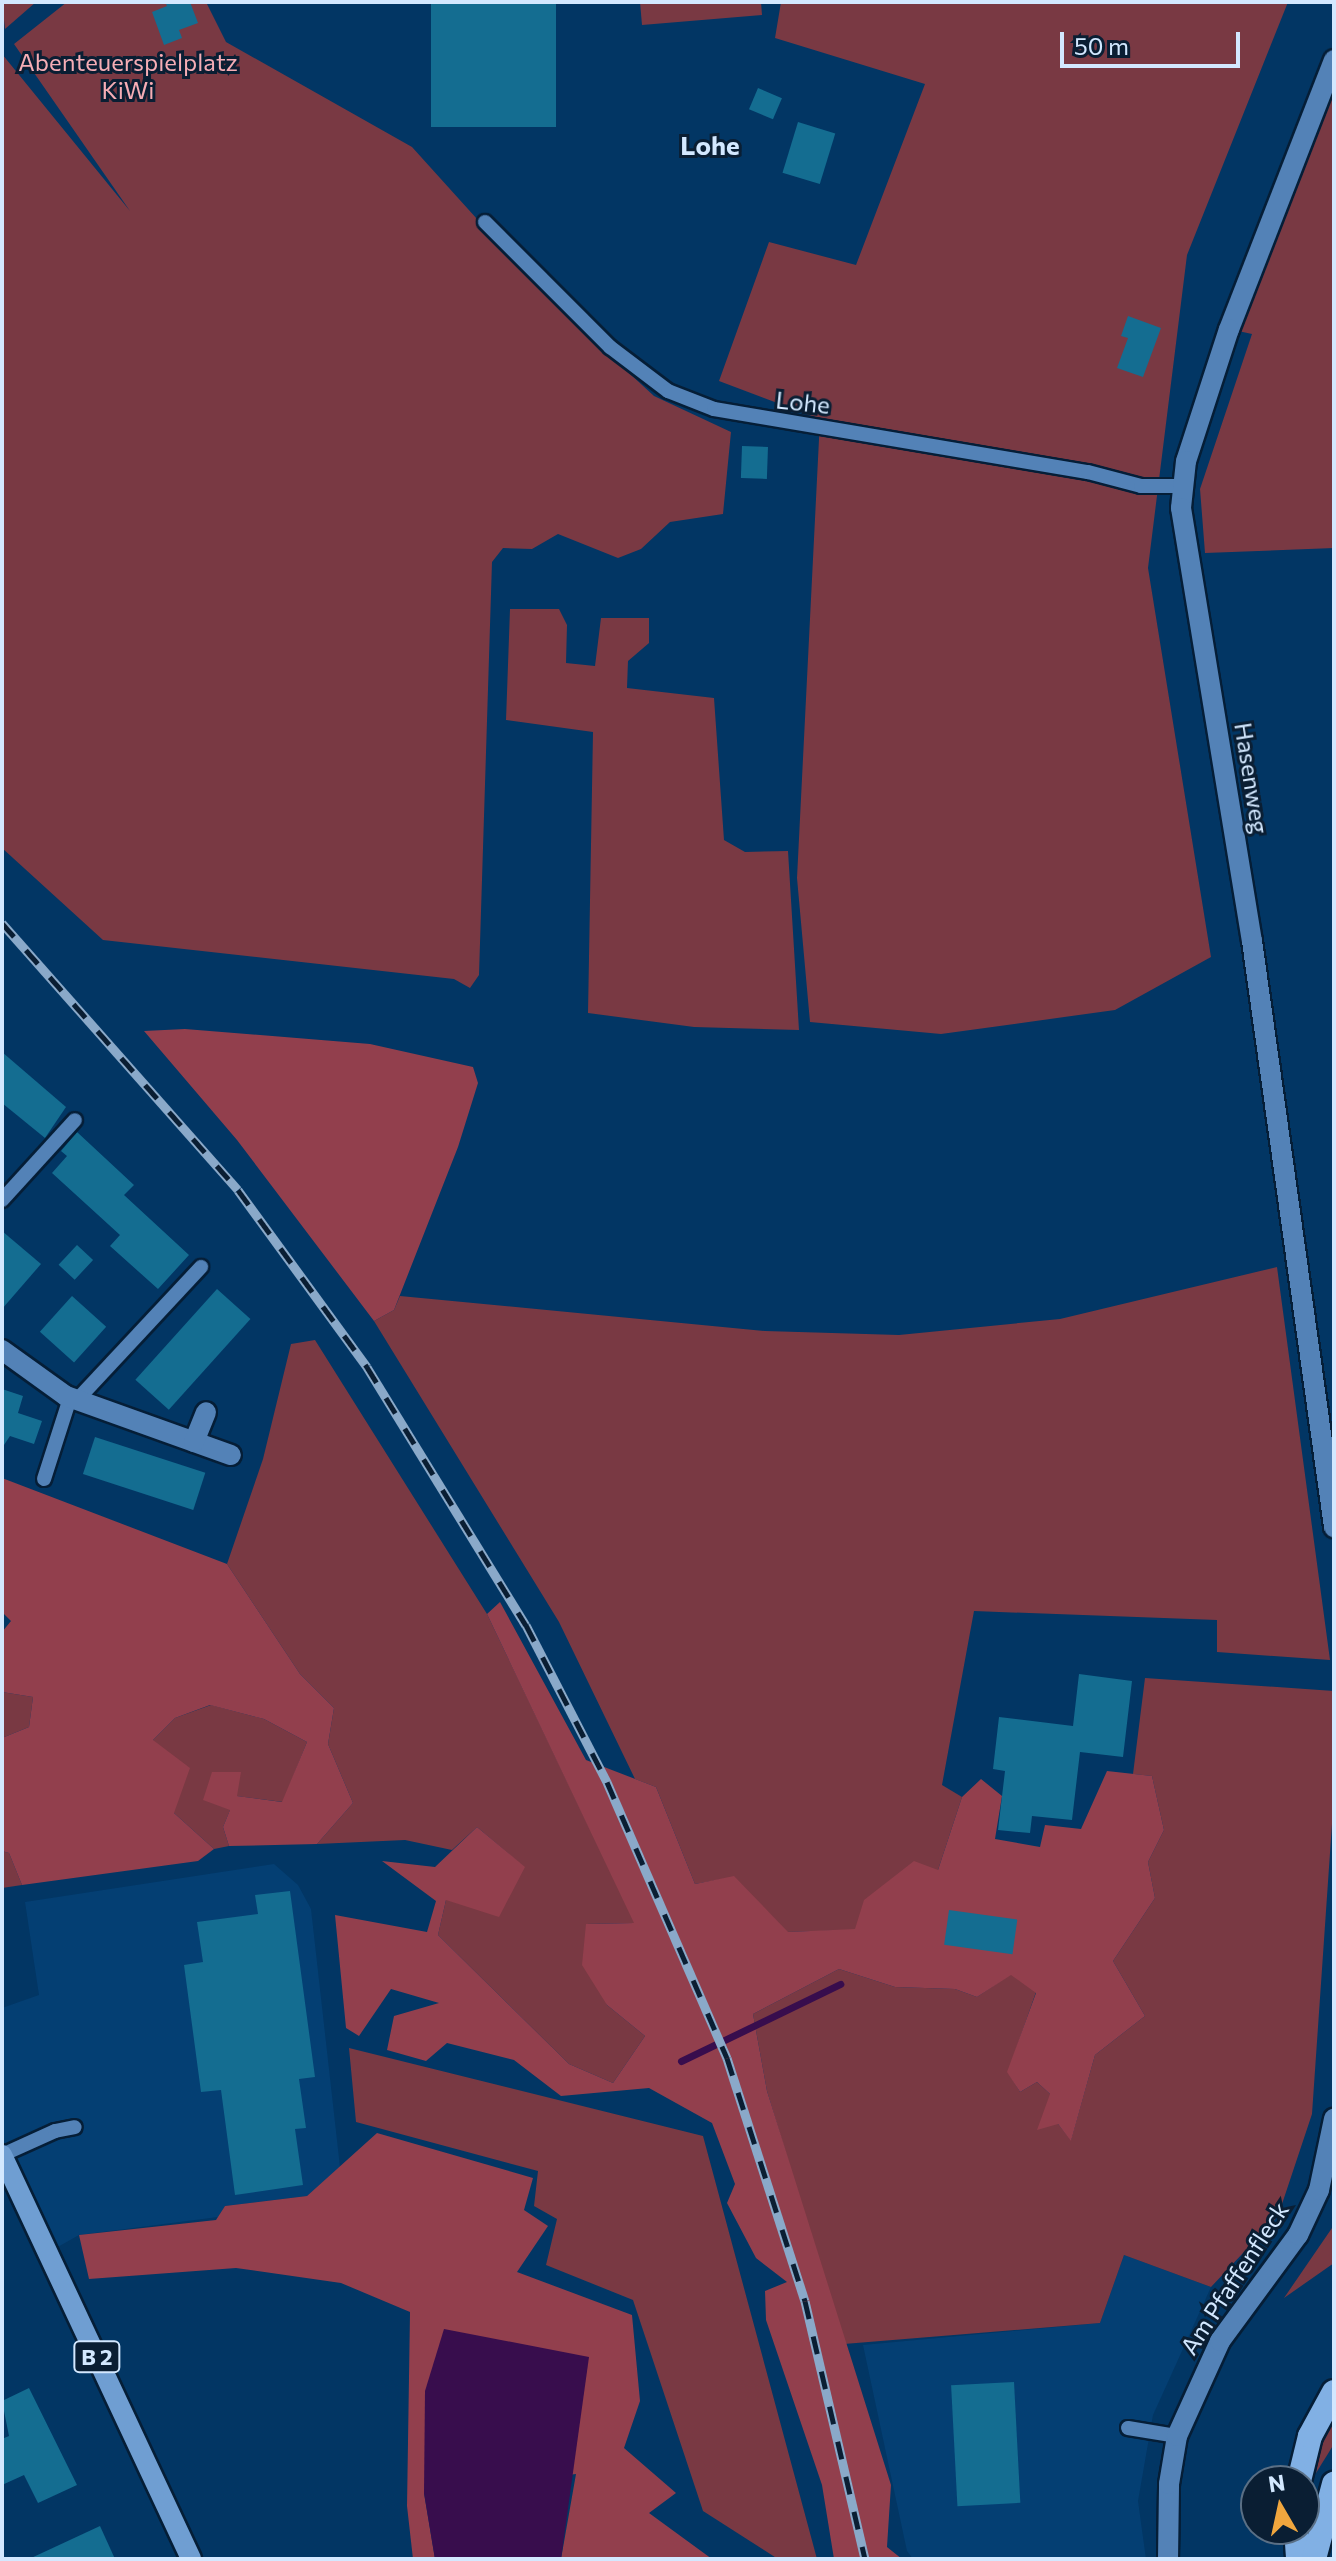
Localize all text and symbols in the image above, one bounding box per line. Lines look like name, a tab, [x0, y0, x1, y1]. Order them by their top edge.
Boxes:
scale bar	[1064, 16, 1244, 66]
text: 50 m	[1074, 31, 1129, 60]
park label: Abenteuerspielplatz KiWi	[18, 48, 238, 104]
district label: Lohe	[680, 129, 740, 161]
street label: Lohe	[774, 385, 832, 419]
street label: Hasenweg	[1229, 720, 1275, 836]
street label: Am Pfaffenfleck	[1174, 2196, 1294, 2360]
road number: B 2	[73, 2339, 121, 2375]
north arrow	[1240, 2465, 1320, 2545]
text: N	[1266, 2468, 1287, 2497]

